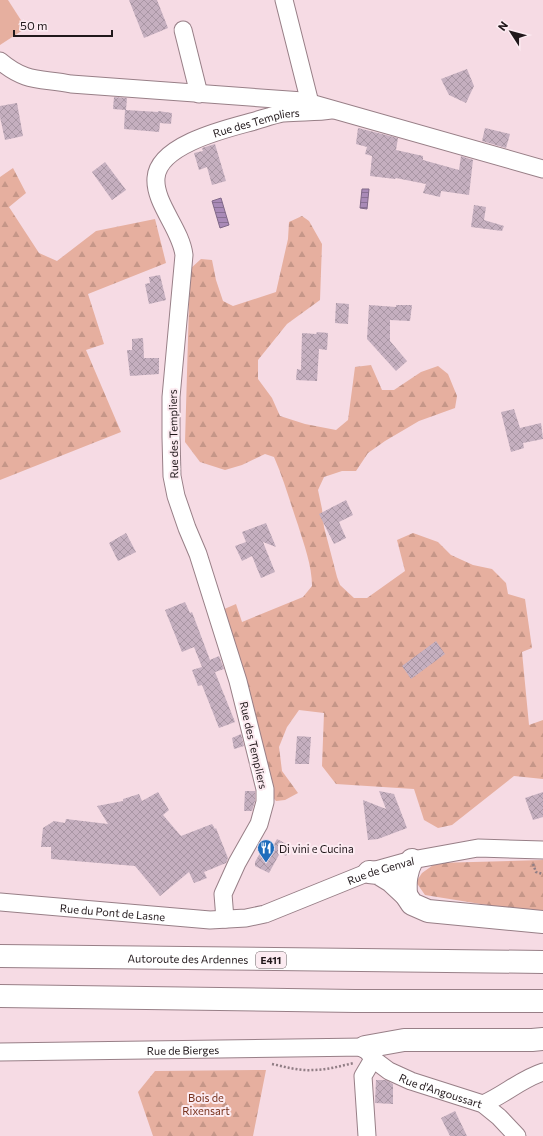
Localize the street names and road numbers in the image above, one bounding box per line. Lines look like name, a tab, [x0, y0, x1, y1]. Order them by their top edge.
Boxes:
street label: Rue des Templiers	[211, 105, 300, 139]
street label: Rue des Templiers	[166, 389, 180, 479]
street label: Rue des Templiers	[238, 700, 270, 790]
street label: Rue de Genval	[345, 853, 415, 887]
street label: Rue du Pont de Lasne	[59, 901, 166, 923]
street label: Autoroute des Ardennes	[128, 951, 248, 965]
road number: E411	[256, 952, 286, 968]
street label: Rue de Bierges	[147, 1042, 219, 1056]
street label: Rue d'Angoussart	[397, 1070, 485, 1110]

